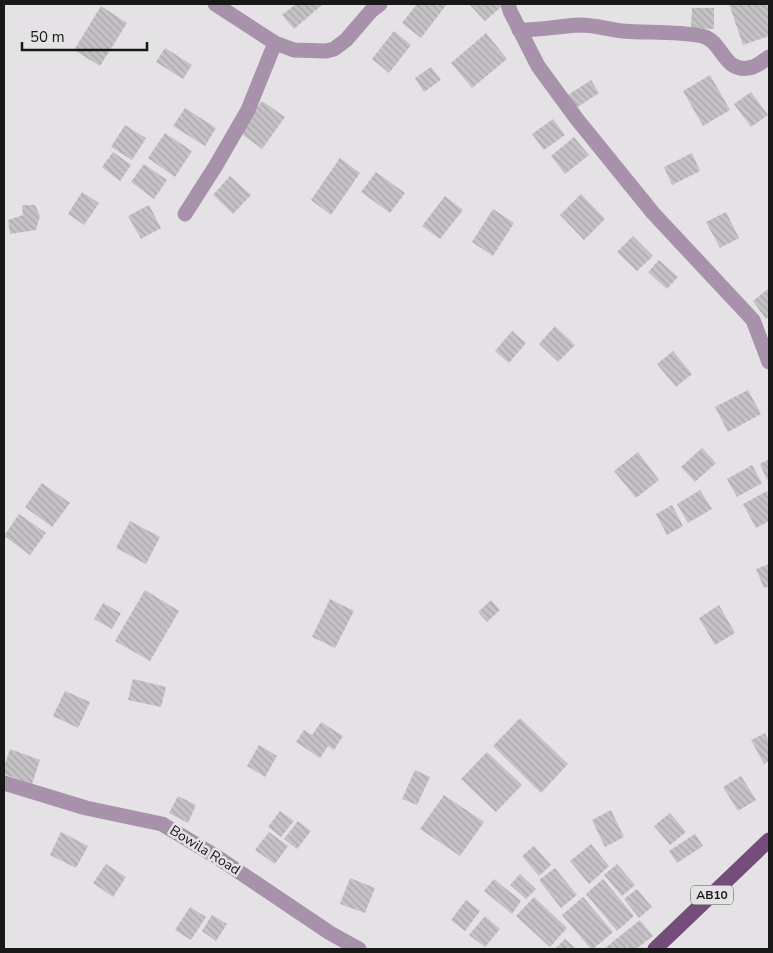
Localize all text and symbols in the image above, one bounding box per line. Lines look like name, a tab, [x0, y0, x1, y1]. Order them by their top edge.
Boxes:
scale bar	[22, 20, 148, 52]
text: 50 m	[30, 27, 65, 47]
street label: Bowila Road	[166, 821, 244, 879]
road number: AB10	[691, 886, 733, 904]

